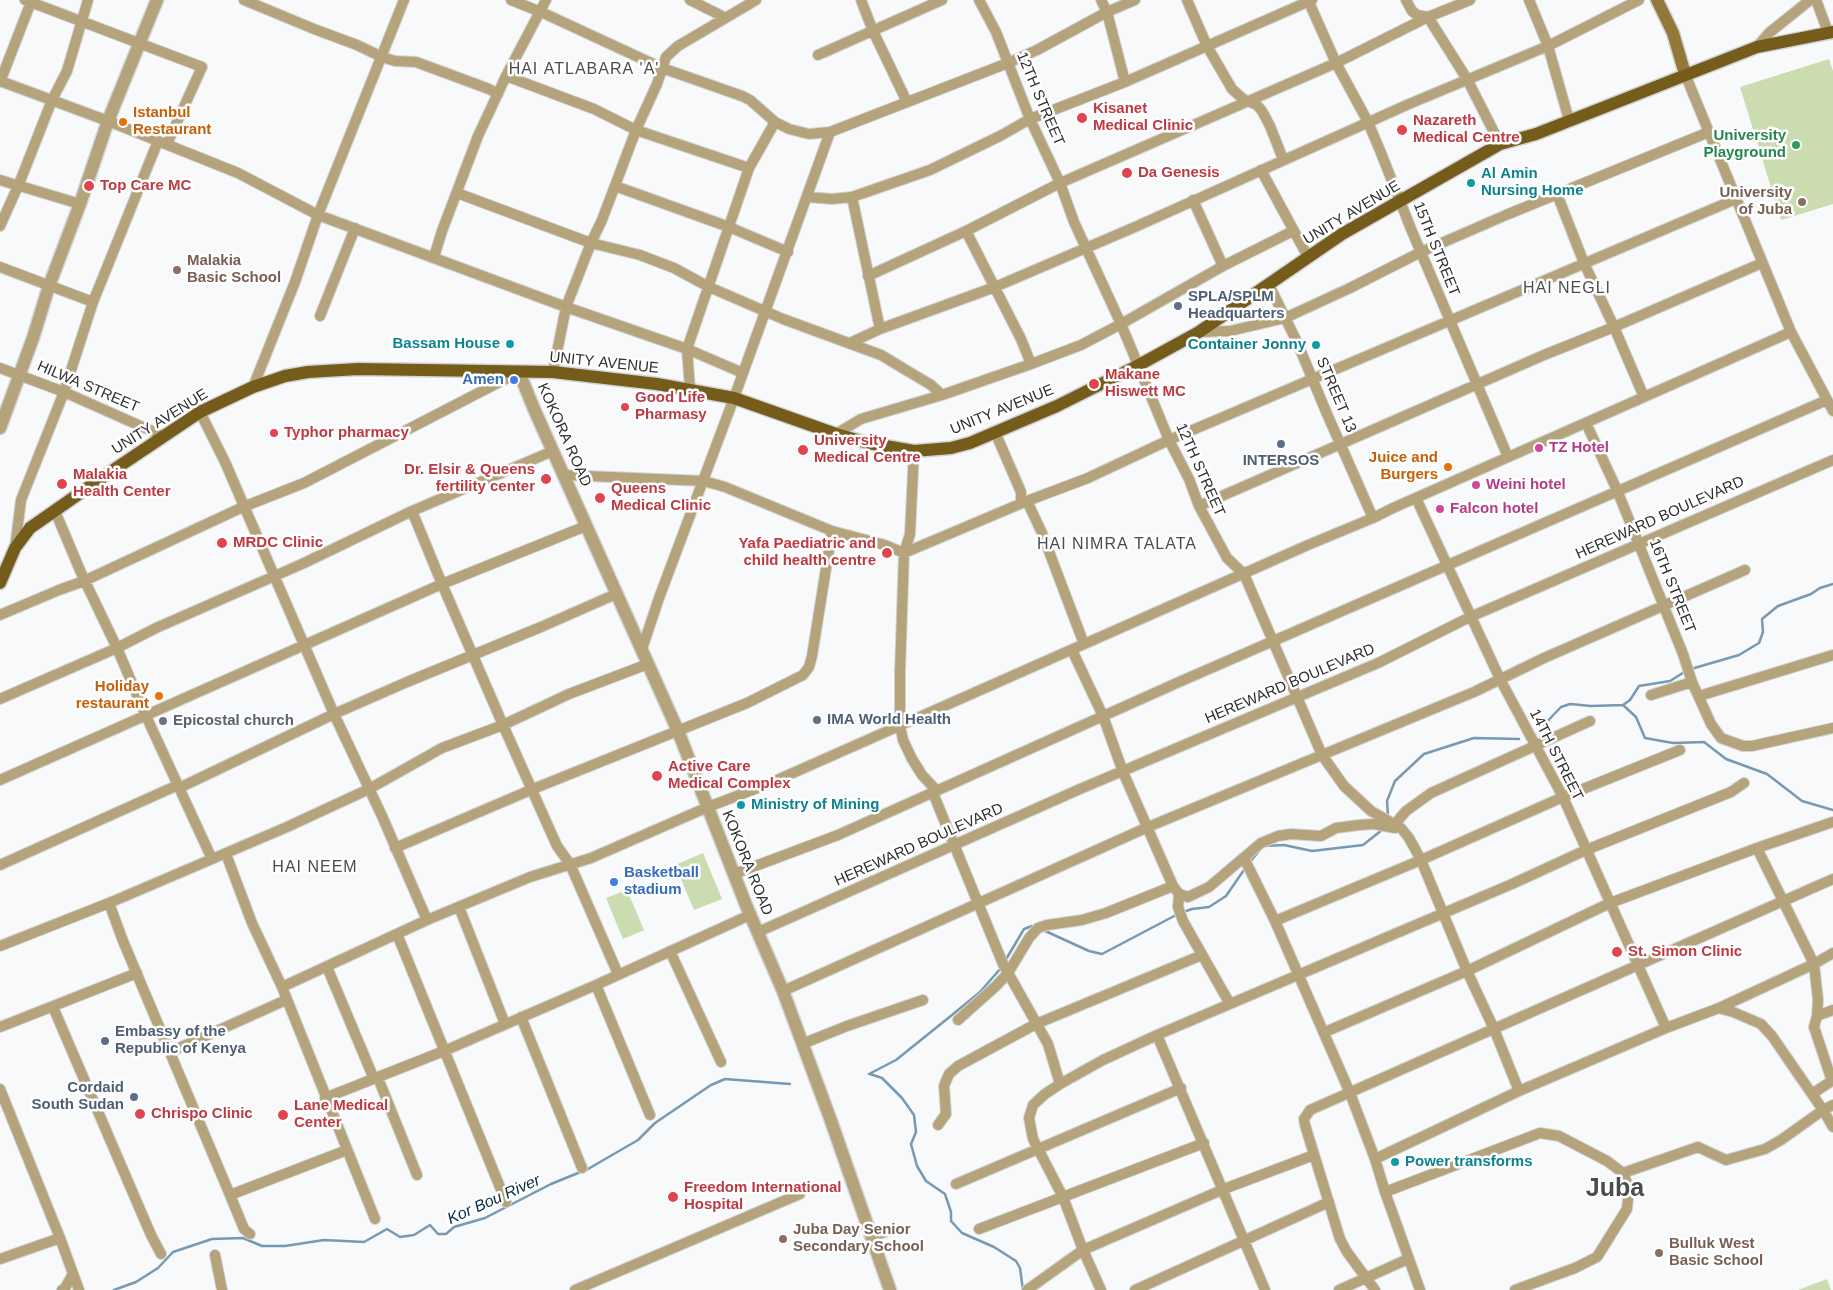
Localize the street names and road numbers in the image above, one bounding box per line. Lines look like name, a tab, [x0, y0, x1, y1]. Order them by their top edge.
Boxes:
street label: 12TH STREET	[1012, 49, 1068, 149]
street label: UNITY AVENUE	[1300, 177, 1404, 249]
street label: 15TH STREET	[1409, 199, 1463, 299]
street label: UNITY AVENUE	[548, 348, 660, 378]
street label: STREET 13	[1312, 355, 1360, 435]
street label: HILWA STREET	[34, 357, 142, 417]
street label: KOKORA ROAD	[533, 380, 595, 490]
street label: UNITY AVENUE	[948, 381, 1056, 439]
street label: UNITY AVENUE	[109, 385, 211, 459]
street label: 12TH STREET	[1171, 421, 1229, 519]
street label: HEREWARD BOULEVARD	[1573, 473, 1747, 563]
street label: 16TH STREET	[1645, 536, 1699, 636]
street label: HEREWARD BOULEVARD	[1202, 640, 1378, 728]
street label: 14TH STREET	[1525, 706, 1587, 804]
street label: HEREWARD BOULEVARD	[832, 800, 1006, 890]
street label: KOKORA ROAD	[718, 808, 776, 918]

